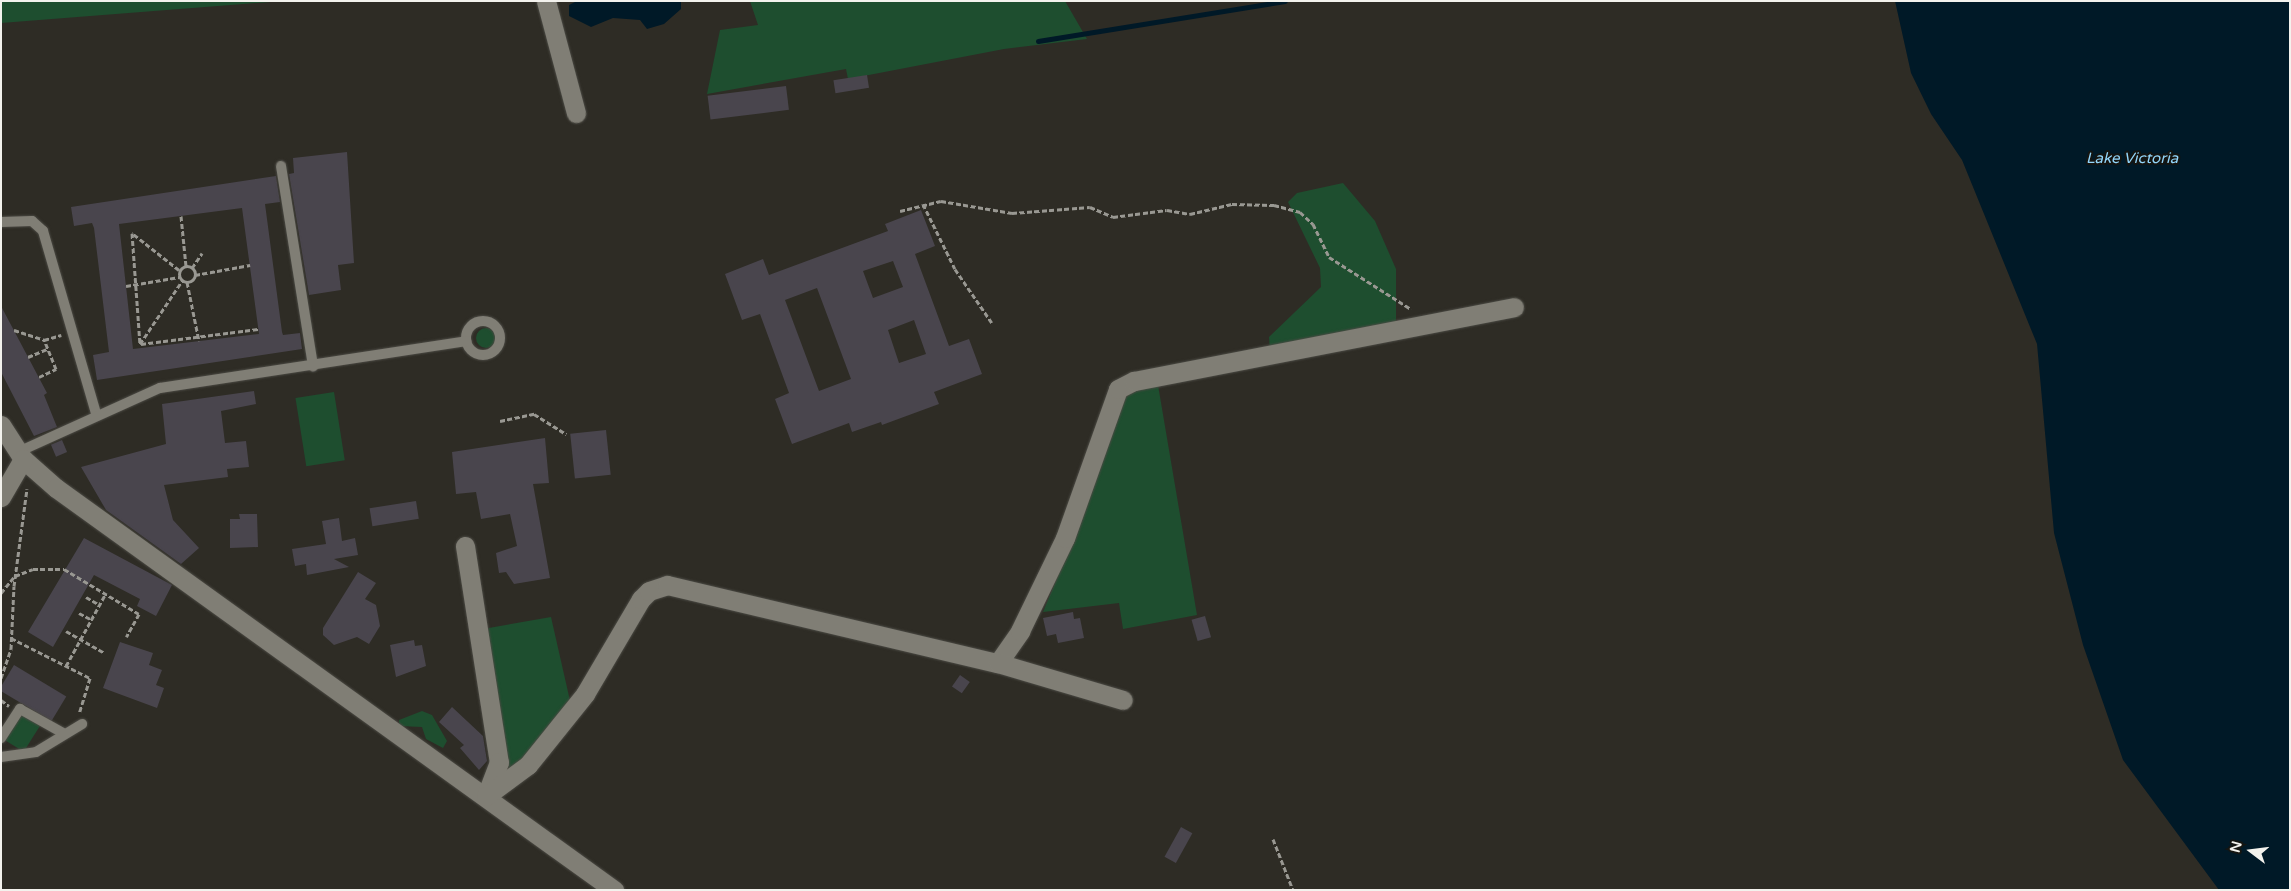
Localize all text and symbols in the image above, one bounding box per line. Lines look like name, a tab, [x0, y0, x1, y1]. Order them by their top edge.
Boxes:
water label: Lake Victoria	[2086, 150, 2178, 168]
north arrow	[2226, 826, 2276, 876]
text: N	[2226, 839, 2246, 855]

